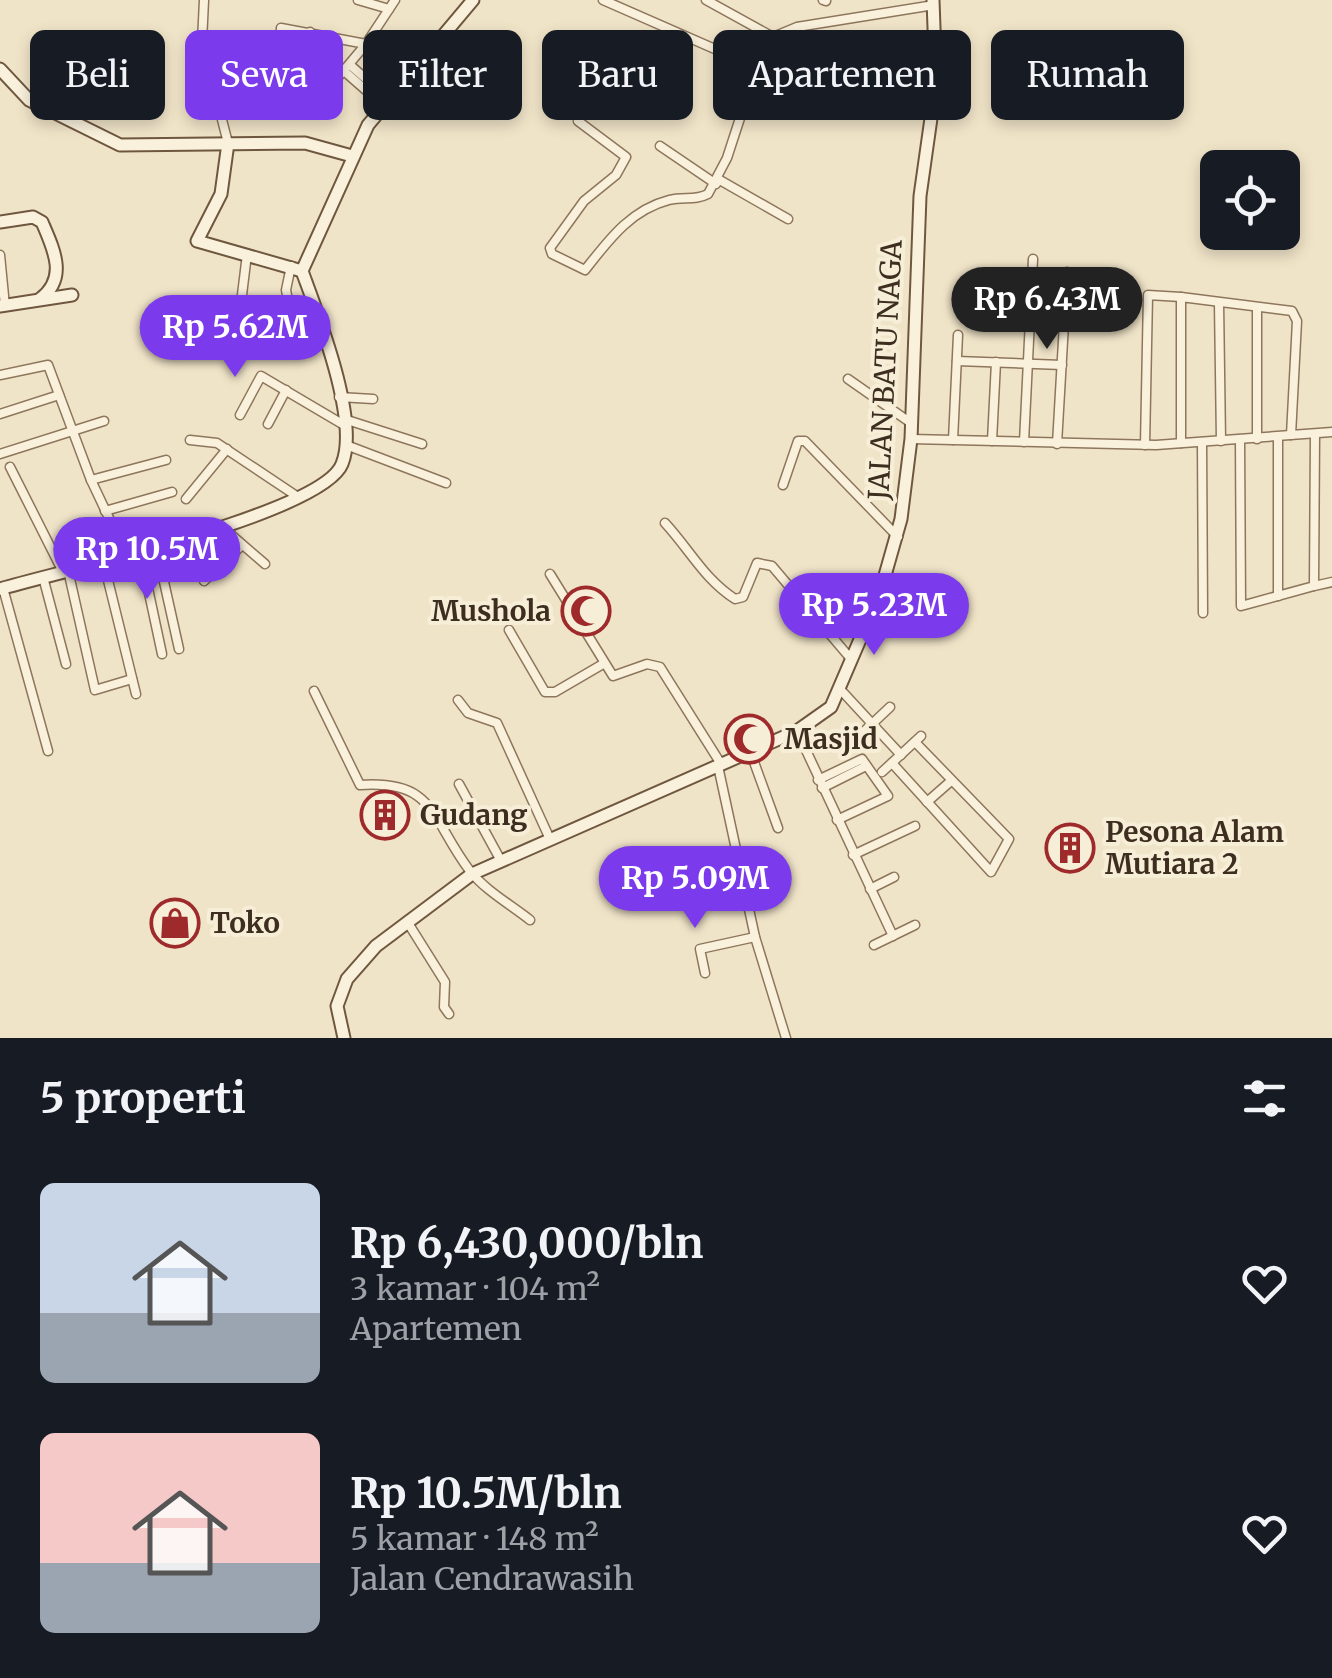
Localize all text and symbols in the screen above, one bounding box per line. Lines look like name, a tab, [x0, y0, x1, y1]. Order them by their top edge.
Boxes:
chip: Beli	[30, 30, 165, 120]
chip: Sewa	[185, 30, 343, 120]
chip: Filter	[363, 30, 522, 120]
chip: Baru	[542, 30, 693, 120]
chip: Apartemen	[713, 30, 971, 120]
chip: Rumah	[991, 30, 1184, 120]
map controls	[1200, 150, 1300, 250]
button: locate	[1200, 150, 1300, 250]
street label: JALAN BATU NAGA	[860, 239, 910, 502]
pin: Rp 6.43M	[944, 267, 1150, 352]
text: Rp 6.43M	[973, 279, 1121, 319]
pin: Rp 5.62M	[132, 295, 338, 380]
text: Rp 5.62M	[162, 307, 308, 347]
pin: Rp 10.5M	[44, 517, 250, 602]
text: Rp 10.5M	[75, 529, 219, 569]
pin: Rp 5.23M	[771, 573, 977, 658]
mosque icon: Mushola	[560, 585, 612, 637]
text: Rp 5.23M	[801, 585, 947, 625]
place label: Mushola	[431, 593, 551, 629]
mosque icon: Masjid	[723, 713, 775, 765]
place label: Masjid	[784, 721, 878, 757]
building icon: Gudang	[359, 789, 411, 841]
place label: Gudang	[420, 797, 528, 833]
place label: Pesona Alam Mutiara 2	[1105, 814, 1284, 882]
building icon: Pesona Alam Mutiara 2	[1044, 822, 1096, 874]
pin: Rp 5.09M	[592, 846, 798, 931]
text: Rp 5.09M	[621, 858, 769, 898]
shop icon: Toko	[149, 897, 201, 949]
place label: Toko	[210, 905, 280, 941]
icon: filters	[1237, 1071, 1292, 1126]
text: 5 properti	[40, 1072, 246, 1124]
text: Rp 6,430,000/bln	[350, 1217, 704, 1269]
icon: home	[120, 1223, 240, 1343]
icon: heart	[1237, 1256, 1292, 1311]
text: 3 kamar · 104 m²	[350, 1269, 600, 1309]
text: Apartemen	[350, 1309, 522, 1349]
text: Rp 10.5M/bln	[350, 1467, 622, 1519]
icon: home	[120, 1473, 240, 1593]
icon: heart	[1237, 1506, 1292, 1561]
text: 5 kamar · 148 m²	[350, 1519, 599, 1559]
text: Jalan Cendrawasih	[350, 1559, 634, 1599]

